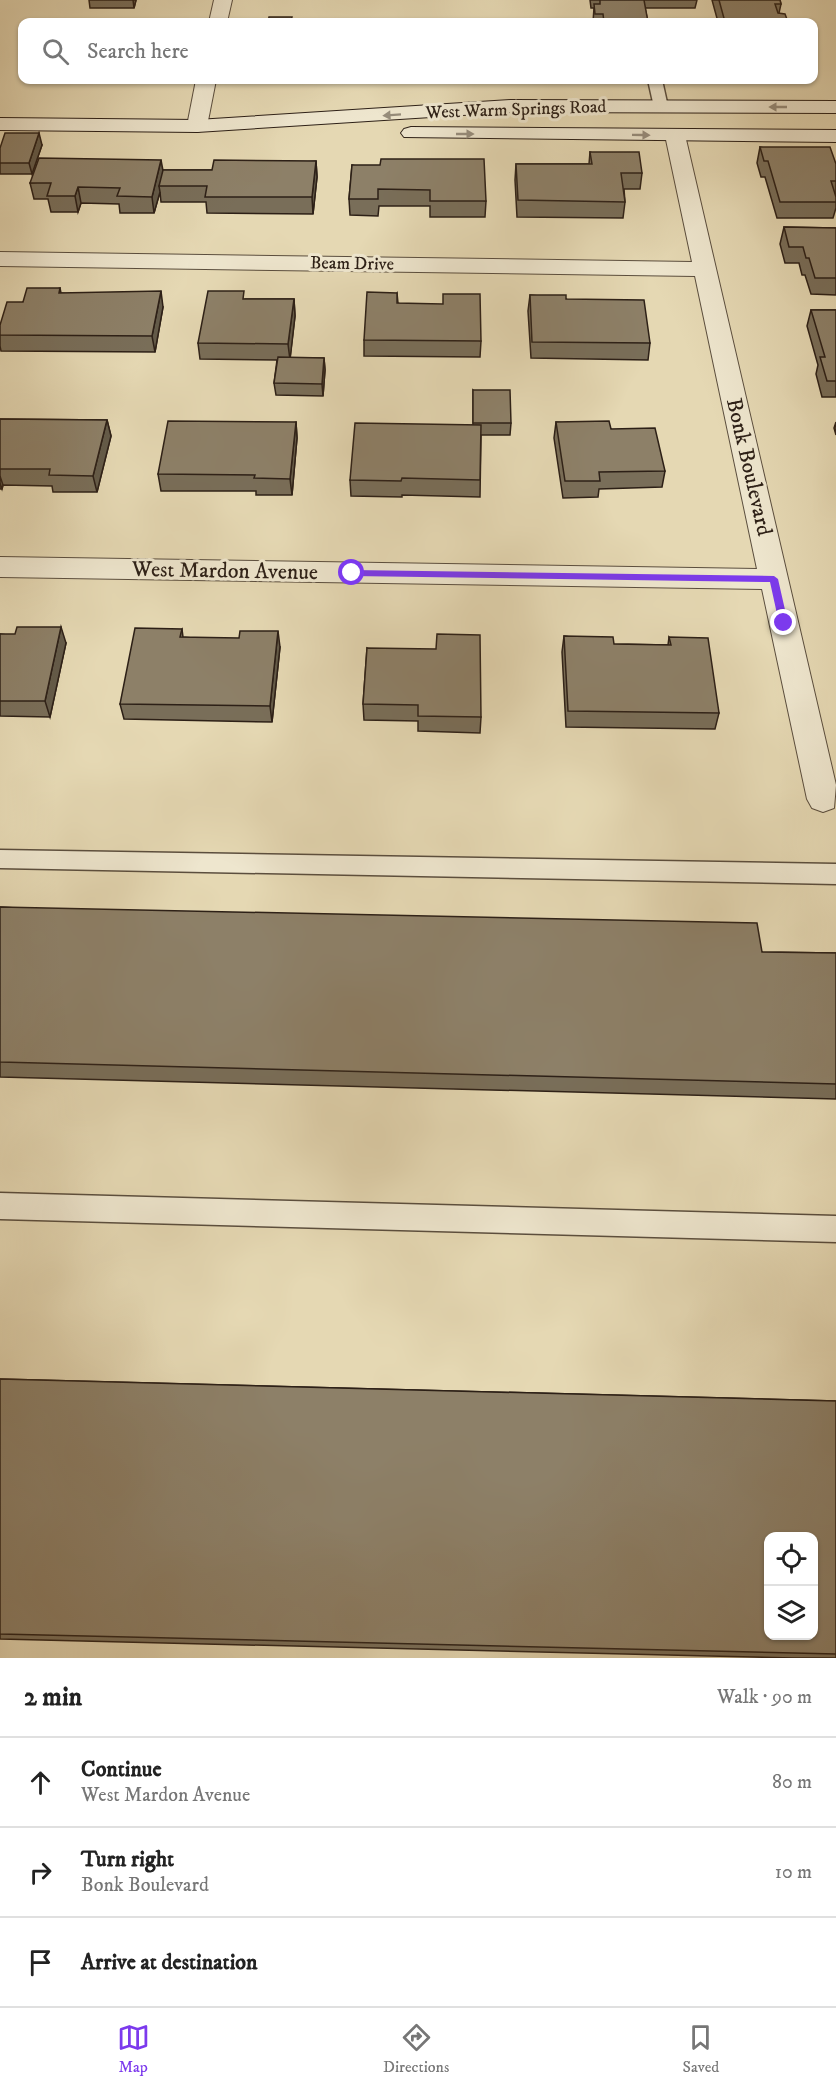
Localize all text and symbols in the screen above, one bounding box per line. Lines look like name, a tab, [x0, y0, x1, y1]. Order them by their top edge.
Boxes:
search box	[18, 18, 818, 84]
icon: search	[39, 35, 72, 68]
text: Search here	[87, 38, 189, 65]
street label: West Warm Springs Road	[424, 96, 607, 124]
one-way arrow	[768, 102, 787, 112]
one-way arrow	[383, 110, 402, 119]
one-way arrow	[455, 129, 474, 139]
one-way arrow	[631, 130, 650, 140]
street label: Beam Drive	[310, 252, 394, 276]
street label: Bonk Boulevard	[720, 395, 778, 539]
street label: West Mardon Avenue	[131, 556, 318, 586]
route start	[338, 559, 364, 585]
route end	[770, 609, 796, 635]
map controls	[764, 1532, 818, 1640]
button: locate	[764, 1532, 818, 1586]
button: layers	[764, 1586, 818, 1640]
text: 2 min	[24, 1681, 82, 1714]
text: Walk · 90 m	[717, 1685, 812, 1710]
text: Continue	[81, 1756, 162, 1783]
icon: ahead	[24, 1766, 57, 1799]
text: 80 m	[772, 1770, 812, 1795]
text: West Mardon Avenue	[81, 1783, 250, 1808]
text: Turn right	[81, 1846, 174, 1873]
icon: right	[24, 1856, 57, 1889]
text: 10 m	[775, 1860, 812, 1885]
text: Bonk Boulevard	[81, 1873, 209, 1898]
icon: arrive	[24, 1946, 57, 1979]
text: Arrive at destination	[81, 1949, 258, 1976]
tab: Map	[117, 2021, 150, 2077]
tab: Directions	[383, 2021, 449, 2077]
tab: Saved	[683, 2021, 719, 2077]

